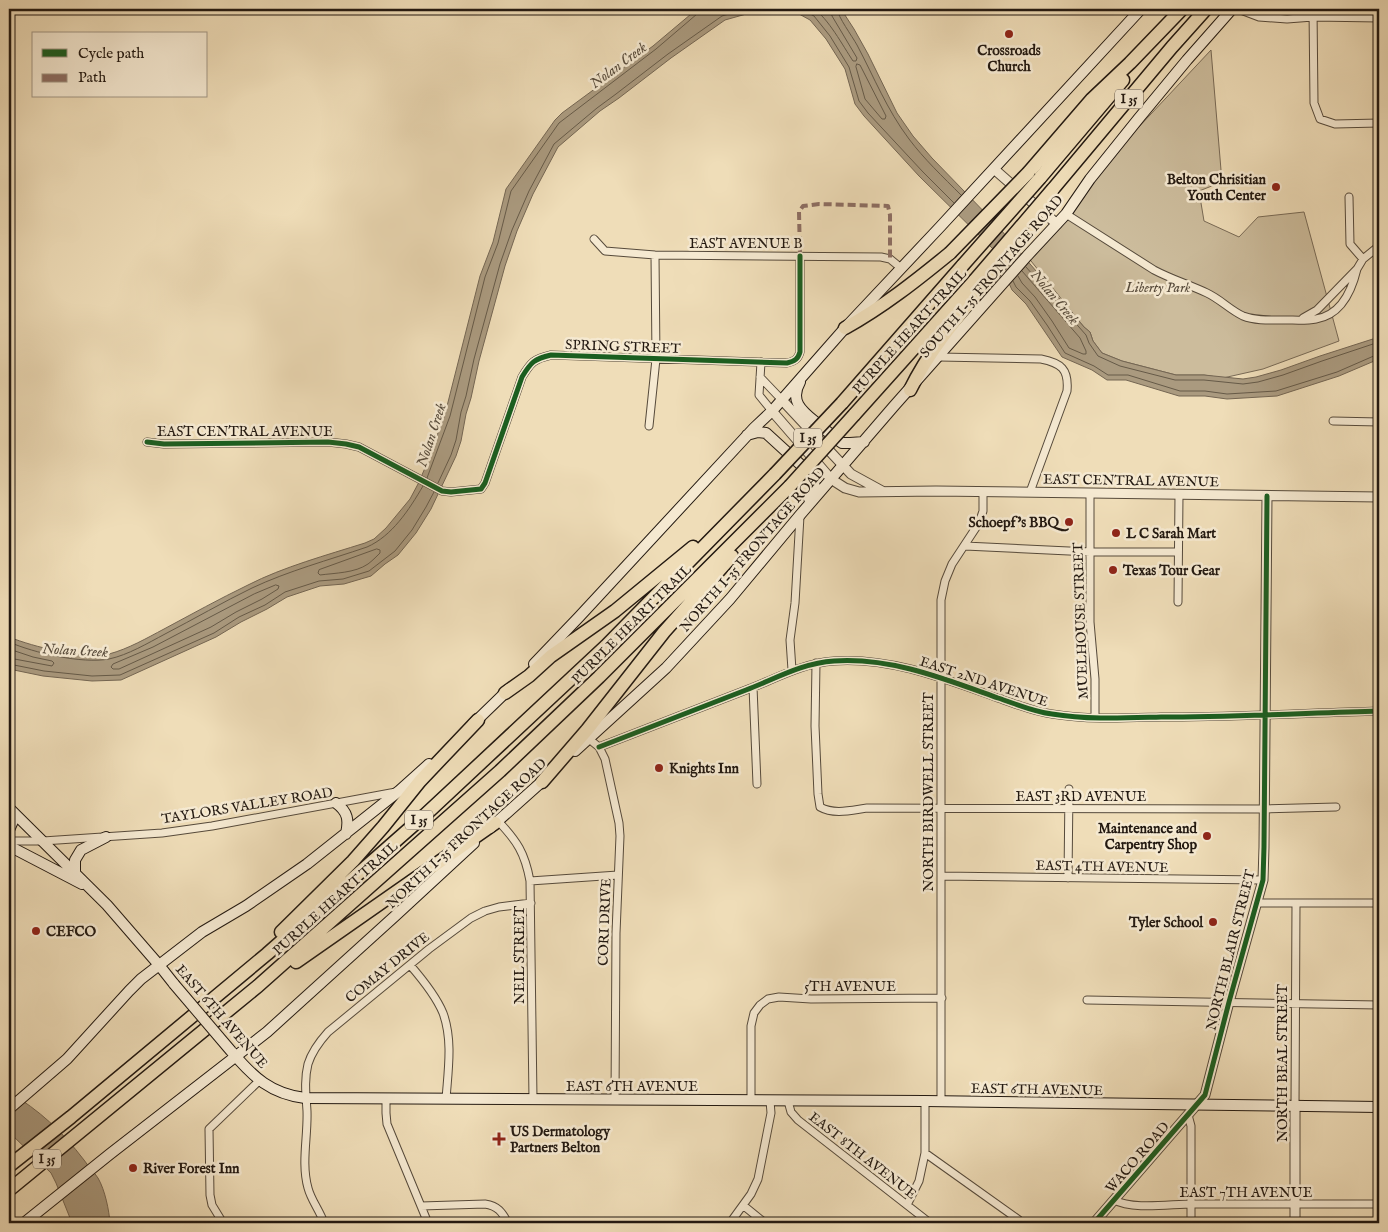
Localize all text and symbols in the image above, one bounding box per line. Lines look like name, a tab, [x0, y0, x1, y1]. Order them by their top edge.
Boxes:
marker: Crossroads Church	[1003, 28, 1015, 40]
legend	[32, 32, 208, 98]
water label: Nolan Creek	[586, 38, 650, 93]
place label: Crossroads Church	[977, 42, 1041, 76]
text: Cycle path	[78, 44, 144, 63]
text: Path	[78, 68, 106, 87]
road number: I 35	[1115, 90, 1143, 108]
place label: Belton Chrisitian Youth Center	[1167, 171, 1267, 205]
marker: Belton Chrisitian Youth Center	[1270, 181, 1282, 193]
street label: SOUTH I-35 FRONTAGE ROAD	[916, 192, 1067, 362]
street label: EAST AVENUE B	[689, 235, 803, 253]
street label: PURPLE HEART TRAIL	[849, 265, 971, 398]
water label: Nolan Creek	[1026, 266, 1083, 329]
park label: Liberty Park	[1125, 279, 1191, 297]
street label: SPRING STREET	[565, 336, 682, 358]
water label: Nolan Creek	[412, 401, 451, 470]
street label: EAST CENTRAL AVENUE	[157, 423, 333, 441]
road number: I 35	[794, 428, 822, 448]
street label: NORTH I-35 FRONTAGE ROAD	[676, 463, 829, 636]
street label: EAST CENTRAL AVENUE	[1043, 470, 1219, 492]
place label: Schoepf's BBQ	[968, 514, 1070, 532]
marker: Schoepf's BBQ	[1063, 516, 1075, 528]
place label: L C Sarah Mart	[1126, 525, 1216, 543]
marker: L C Sarah Mart	[1110, 527, 1122, 539]
street label: MUELHOUSE STREET	[1069, 541, 1093, 700]
street label: PURPLE HEART TRAIL	[568, 561, 696, 688]
place label: Texas Tour Gear	[1122, 562, 1221, 580]
marker: Texas Tour Gear	[1107, 564, 1119, 576]
water label: Nolan Creek	[41, 639, 109, 662]
street label: EAST 2ND AVENUE	[917, 653, 1050, 711]
street label: NORTH BIRDWELL STREET	[920, 691, 938, 892]
street label: NORTH I-35 FRONTAGE ROAD	[383, 755, 551, 913]
place label: Knights Inn	[669, 760, 740, 778]
marker: Knights Inn	[653, 762, 665, 774]
street label: TAYLORS VALLEY ROAD	[160, 784, 334, 828]
street label: EAST 3RD AVENUE	[1015, 788, 1147, 806]
road number: I 35	[405, 810, 433, 830]
place label: Maintenance and Carpentry Shop	[1098, 820, 1198, 854]
marker: Maintenance and Carpentry Shop	[1201, 830, 1213, 842]
street label: PURPLE HEART TRAIL	[269, 838, 402, 960]
street label: EAST 4TH AVENUE	[1035, 857, 1169, 877]
street label: NORTH BLAIR STREET	[1202, 867, 1260, 1032]
street label: CORI DRIVE	[594, 878, 616, 966]
street label: NEIL STREET	[511, 905, 529, 1004]
place label: Tyler School	[1128, 914, 1204, 932]
marker: Tyler School	[1207, 916, 1219, 928]
place label: CEFCO	[46, 923, 97, 941]
marker: CEFCO	[30, 925, 42, 937]
street label: COMAY DRIVE	[342, 928, 434, 1007]
street label: EAST 6TH AVENUE	[171, 961, 272, 1073]
street label: 5TH AVENUE	[804, 978, 896, 996]
street label: NORTH BEAL STREET	[1274, 983, 1292, 1142]
street label: EAST 6TH AVENUE	[566, 1078, 698, 1096]
street label: EAST 6TH AVENUE	[971, 1080, 1103, 1100]
street label: EAST 8TH AVENUE	[805, 1108, 920, 1204]
street label: WACO ROAD	[1102, 1118, 1174, 1197]
place label: US Dermatology Partners Belton	[509, 1123, 611, 1157]
marker: US Dermatology Partners Belton	[492, 1132, 506, 1146]
road number: I 35	[33, 1150, 61, 1168]
place label: River Forest Inn	[143, 1160, 240, 1178]
marker: River Forest Inn	[127, 1162, 139, 1174]
street label: EAST 7TH AVENUE	[1180, 1184, 1313, 1202]

